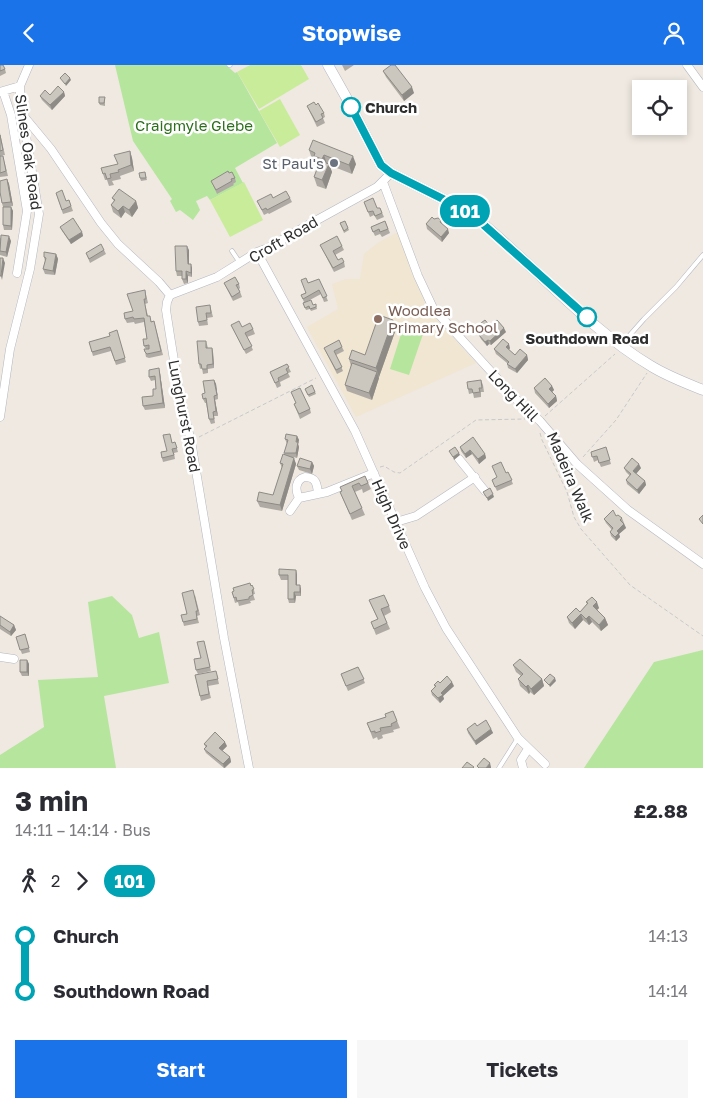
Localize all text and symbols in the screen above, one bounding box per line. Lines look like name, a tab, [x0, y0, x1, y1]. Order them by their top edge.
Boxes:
icon: back	[15, 19, 43, 47]
text: Stopwise	[302, 19, 401, 46]
icon: person	[660, 19, 688, 47]
map controls	[632, 80, 687, 135]
button: locate	[632, 80, 687, 135]
street label: Slines Oak Road	[12, 93, 46, 211]
marker: Church	[341, 97, 361, 117]
place label: Church	[365, 98, 417, 116]
park label: Craigmyle Glebe	[135, 116, 253, 134]
place label: St Paul's	[262, 154, 324, 172]
marker: St Paul's	[328, 157, 340, 169]
line badge: 101	[436, 195, 494, 227]
text: 101	[450, 200, 480, 222]
street label: Croft Road	[245, 212, 321, 266]
place label: Woodlea Primary School	[388, 301, 498, 336]
marker: Southdown Road	[577, 307, 597, 327]
marker: Woodlea Primary School	[372, 313, 384, 325]
place label: Southdown Road	[525, 329, 649, 347]
street label: Lunghurst Road	[165, 358, 205, 474]
street label: Long Hill	[485, 366, 543, 425]
street label: Madeira Walk	[544, 429, 598, 526]
street label: High Drive	[369, 476, 416, 552]
text: 3 min	[15, 784, 88, 817]
text: £2.88	[633, 799, 688, 822]
text: 14:11 – 14:14 · Bus	[15, 820, 151, 840]
icon: walk	[15, 867, 43, 895]
icon: forward	[68, 867, 96, 895]
text: 101	[114, 870, 145, 892]
text: 2	[51, 871, 60, 891]
text: Church	[53, 924, 119, 947]
text: 14:13	[649, 926, 688, 946]
text: Southdown Road	[53, 979, 210, 1002]
text: 14:14	[648, 981, 688, 1001]
button: Start	[15, 1040, 347, 1098]
button: Tickets	[357, 1040, 688, 1098]

